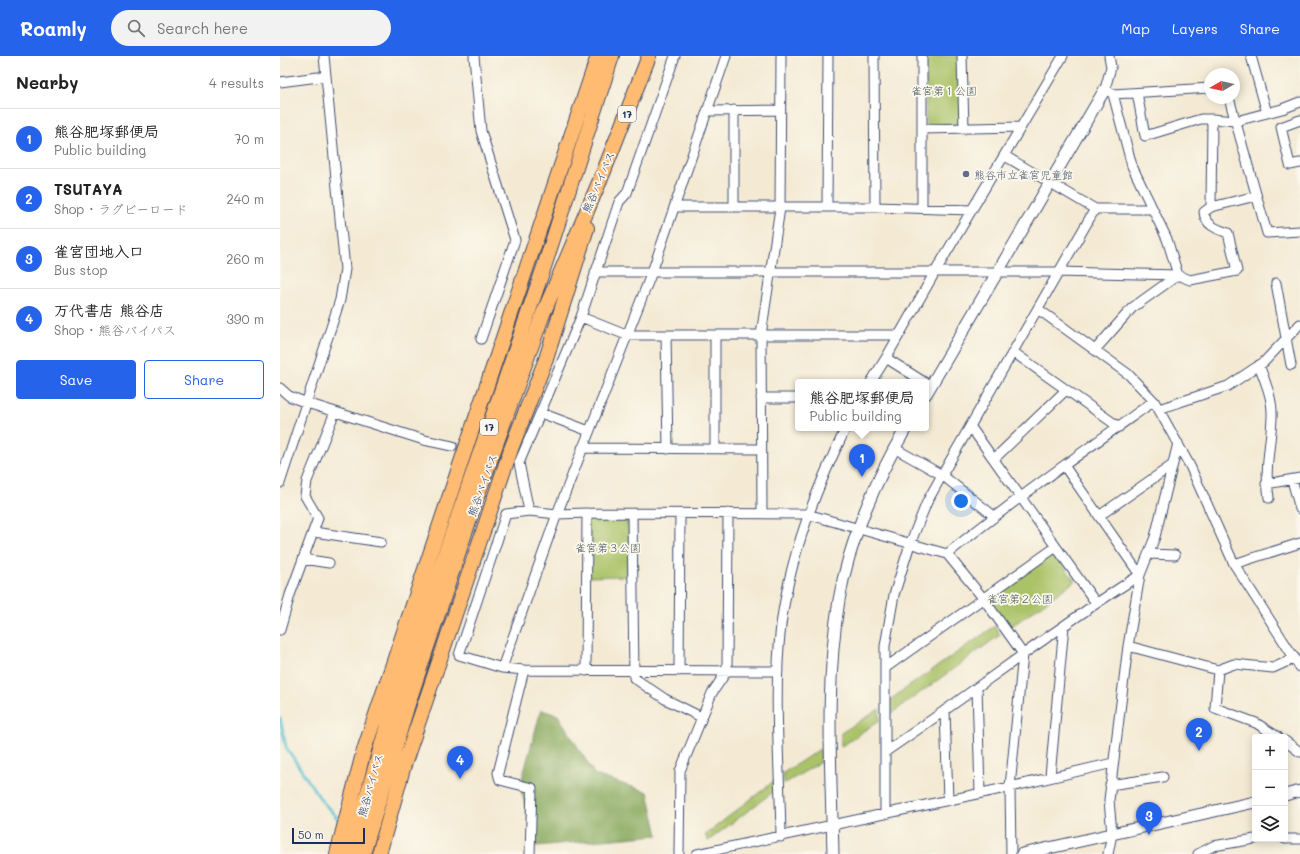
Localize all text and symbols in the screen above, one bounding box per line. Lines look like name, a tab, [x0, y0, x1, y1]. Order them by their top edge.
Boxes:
search box	[111, 10, 391, 46]
text: Roamly	[20, 16, 87, 41]
icon: search	[125, 17, 147, 39]
text: Search here	[157, 18, 248, 38]
text: Map	[1121, 19, 1150, 38]
text: Layers	[1172, 19, 1218, 38]
text: Share	[1240, 19, 1280, 38]
north arrow	[1204, 68, 1240, 104]
text: Nearby	[16, 71, 78, 93]
text: 4 results	[209, 74, 264, 91]
park label: 雀宮第１公園	[911, 83, 977, 98]
road number: 17	[618, 106, 636, 122]
text: 熊谷肥塚郵便局	[54, 121, 159, 141]
text: 1	[26, 130, 32, 147]
text: 70 m	[234, 130, 264, 147]
text: Public building	[54, 141, 146, 158]
street label: 熊谷バイパス	[578, 149, 618, 215]
place label: 熊谷市立雀宮児童館	[974, 167, 1073, 182]
marker: 熊谷市立雀宮児童館	[961, 169, 971, 179]
text: TSUTAYA	[54, 179, 122, 199]
text: 2	[25, 190, 33, 207]
text: 240 m	[227, 190, 264, 207]
text: Shop · ラグビーロード	[54, 200, 188, 217]
text: 雀宮団地入口	[54, 241, 144, 261]
text: 3	[25, 250, 33, 267]
text: 260 m	[226, 250, 264, 267]
text: Bus stop	[54, 261, 107, 278]
text: 万代書店 熊谷店	[54, 300, 164, 320]
text: 4	[25, 310, 33, 327]
text: 390 m	[226, 310, 264, 327]
text: Shop · 熊谷バイパス	[54, 321, 176, 338]
button: Save	[16, 360, 136, 399]
button: Share	[144, 360, 264, 399]
popup	[795, 379, 929, 431]
text: 熊谷肥塚郵便局	[809, 387, 915, 407]
text: Public building	[809, 407, 901, 424]
road number: 17	[480, 419, 498, 435]
pin: 1	[849, 444, 875, 477]
street label: 熊谷バイパス	[464, 452, 500, 518]
your location	[951, 491, 971, 511]
park label: 雀宮第３公園	[575, 540, 641, 555]
park label: 雀宮第２公園	[987, 591, 1053, 606]
pin: 2	[1186, 718, 1212, 751]
map controls	[1252, 734, 1288, 842]
button: +	[1252, 734, 1288, 770]
pin: 4	[447, 746, 473, 779]
street label: 熊谷バイパス	[354, 751, 386, 819]
button: −	[1252, 770, 1288, 806]
pin: 3	[1136, 802, 1162, 835]
button: layers	[1252, 806, 1288, 842]
scale bar	[292, 826, 365, 845]
text: 50 m	[298, 827, 324, 842]

